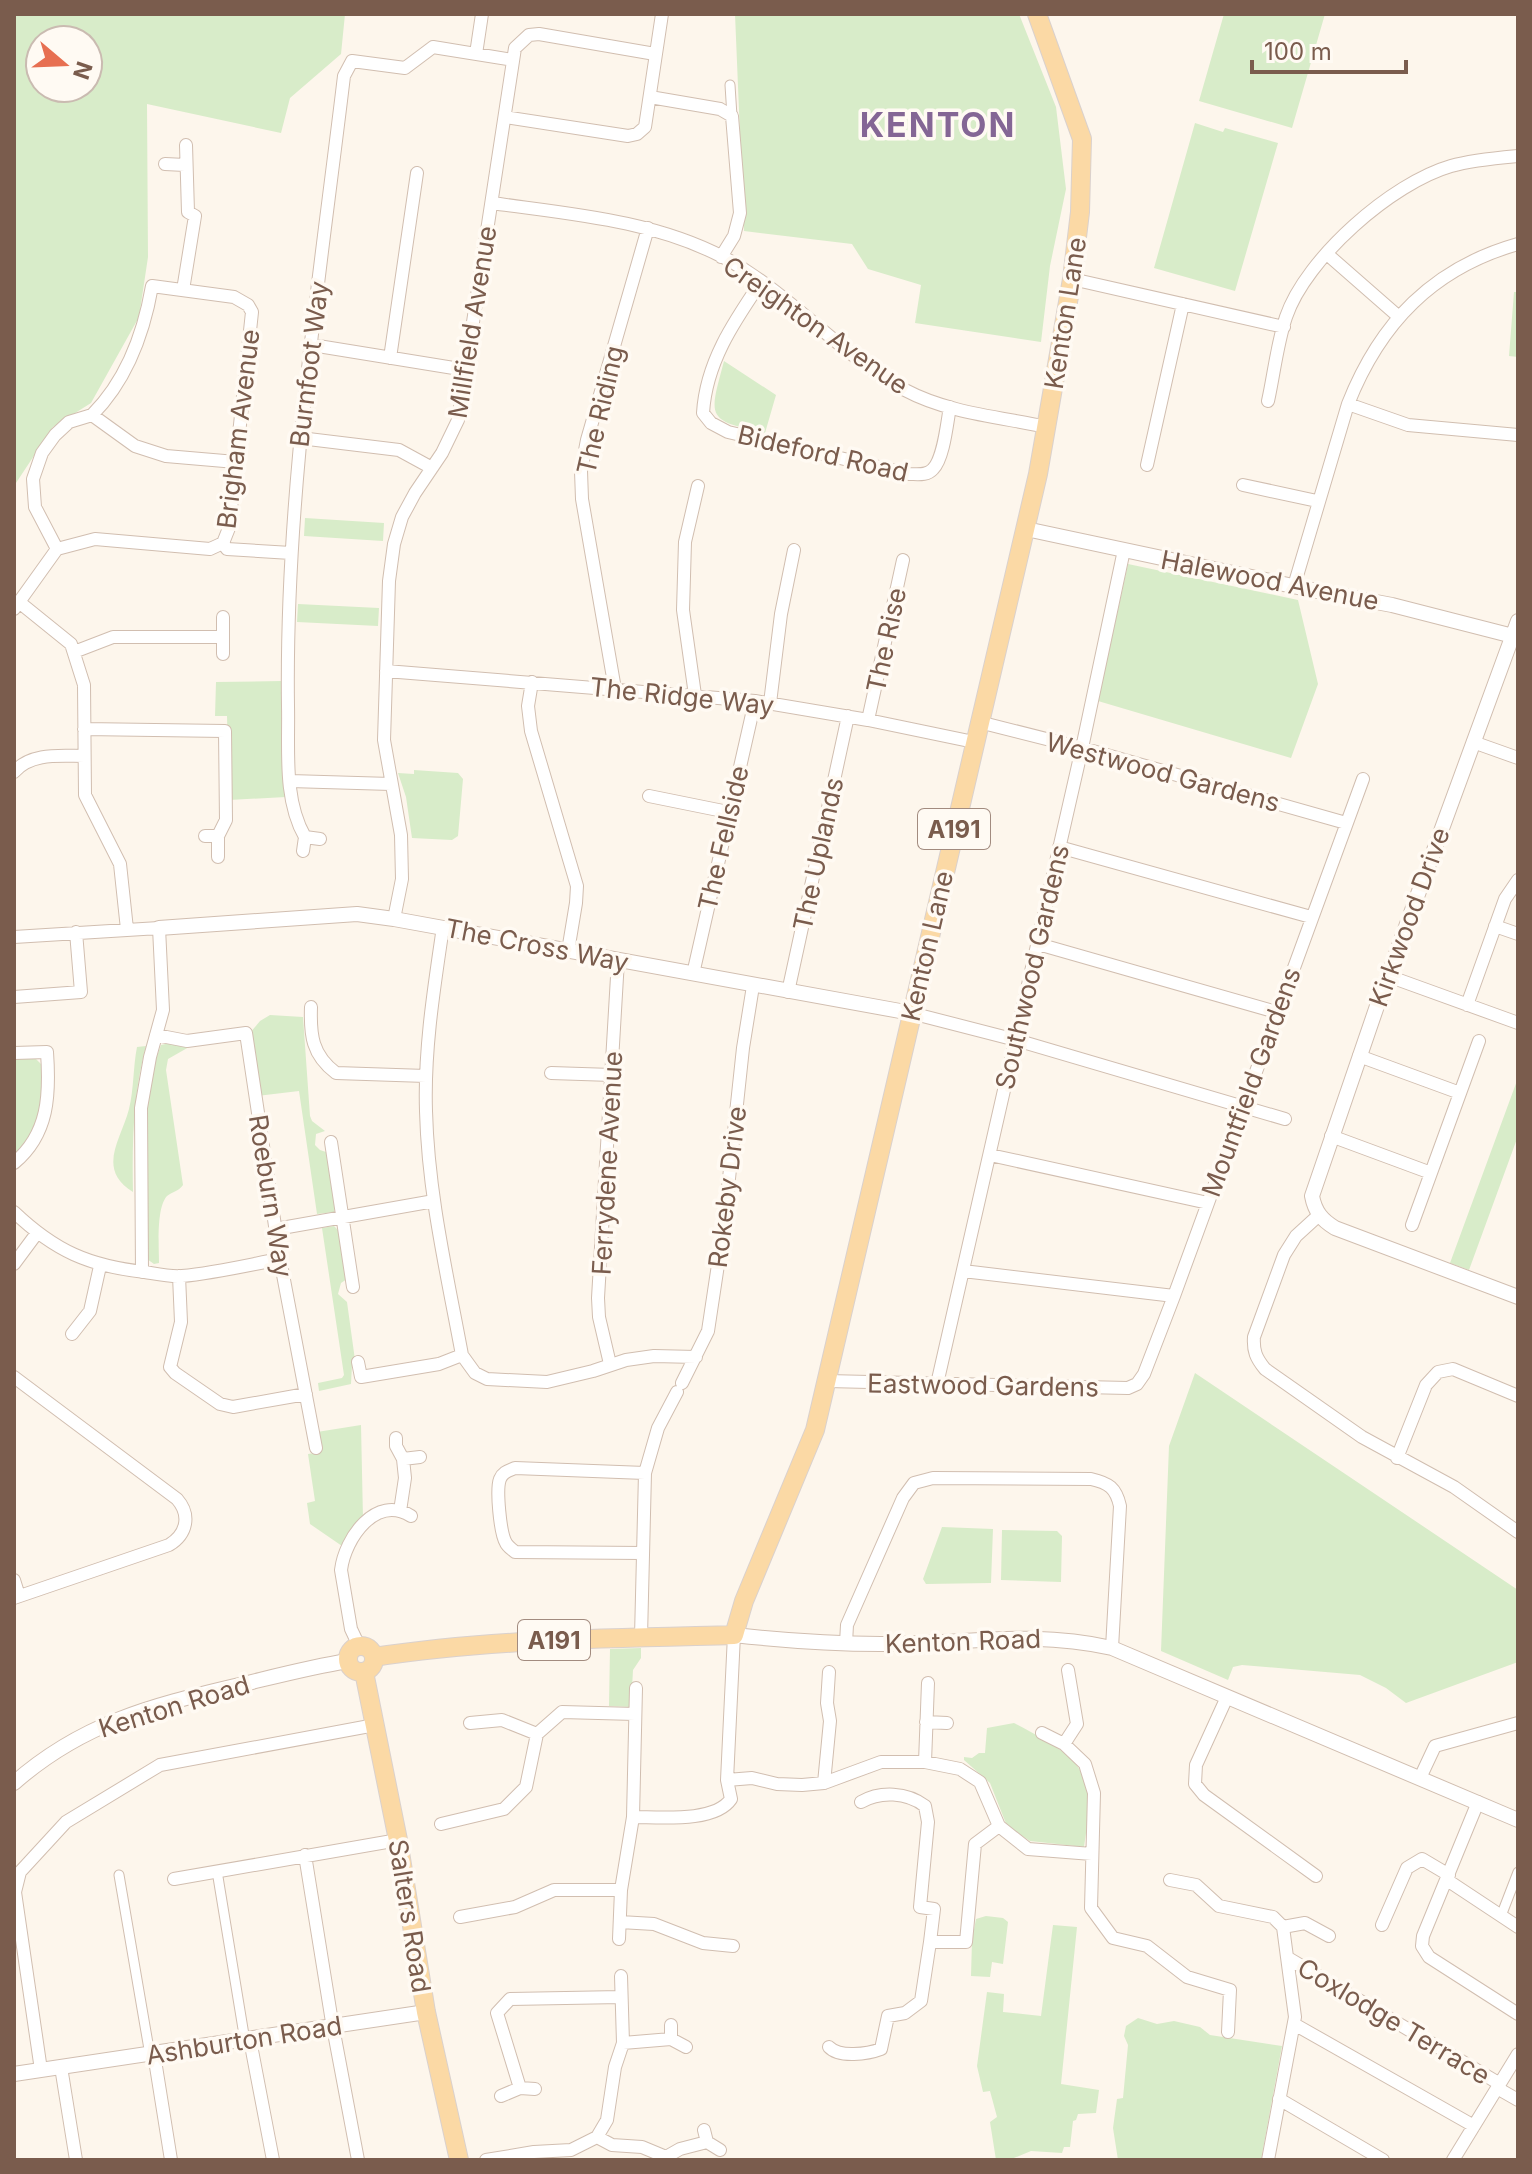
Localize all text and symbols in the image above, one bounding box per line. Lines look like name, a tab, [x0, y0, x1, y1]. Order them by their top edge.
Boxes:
north arrow	[24, 24, 104, 104]
scale bar	[1252, 24, 1406, 74]
text: 100 m	[1264, 37, 1332, 66]
text: N	[68, 58, 98, 83]
district label: KENTON	[860, 104, 1016, 145]
street label: Millfield Avenue	[441, 224, 503, 420]
street label: Kenton Lane	[1038, 235, 1092, 391]
street label: Creighton Avenue	[717, 250, 915, 400]
street label: Burnfoot Way	[283, 279, 335, 449]
street label: Brigham Avenue	[210, 327, 266, 531]
street label: The Riding	[570, 343, 630, 477]
street label: Bideford Road	[735, 418, 911, 488]
street label: Halewood Avenue	[1158, 544, 1382, 616]
street label: The Rise	[860, 585, 912, 695]
street label: The Ridge Way	[588, 671, 776, 721]
street label: Westwood Gardens	[1043, 726, 1283, 818]
street label: The Fellside	[691, 763, 755, 913]
street label: The Uplands	[787, 775, 849, 933]
road number: A191	[918, 809, 990, 849]
street label: Kirkwood Drive	[1362, 823, 1456, 1011]
street label: Southwood Gardens	[989, 842, 1075, 1092]
street label: Kenton Lane	[895, 868, 959, 1024]
street label: The Cross Way	[443, 912, 631, 978]
street label: Mountfield Gardens	[1195, 963, 1307, 1201]
street label: Ferrydene Avenue	[586, 1050, 628, 1276]
street label: Rokeby Drive	[702, 1104, 752, 1270]
street label: Roeburn Way	[243, 1112, 299, 1280]
street label: Eastwood Gardens	[867, 1367, 1099, 1403]
road number: A191	[518, 1620, 590, 1660]
street label: Kenton Road	[884, 1623, 1042, 1659]
street label: Kenton Road	[95, 1668, 253, 1744]
street label: Salters Road	[383, 1837, 437, 1995]
street label: Coxlodge Terrace	[1292, 1951, 1496, 2091]
street label: Ashburton Road	[144, 2009, 344, 2071]

